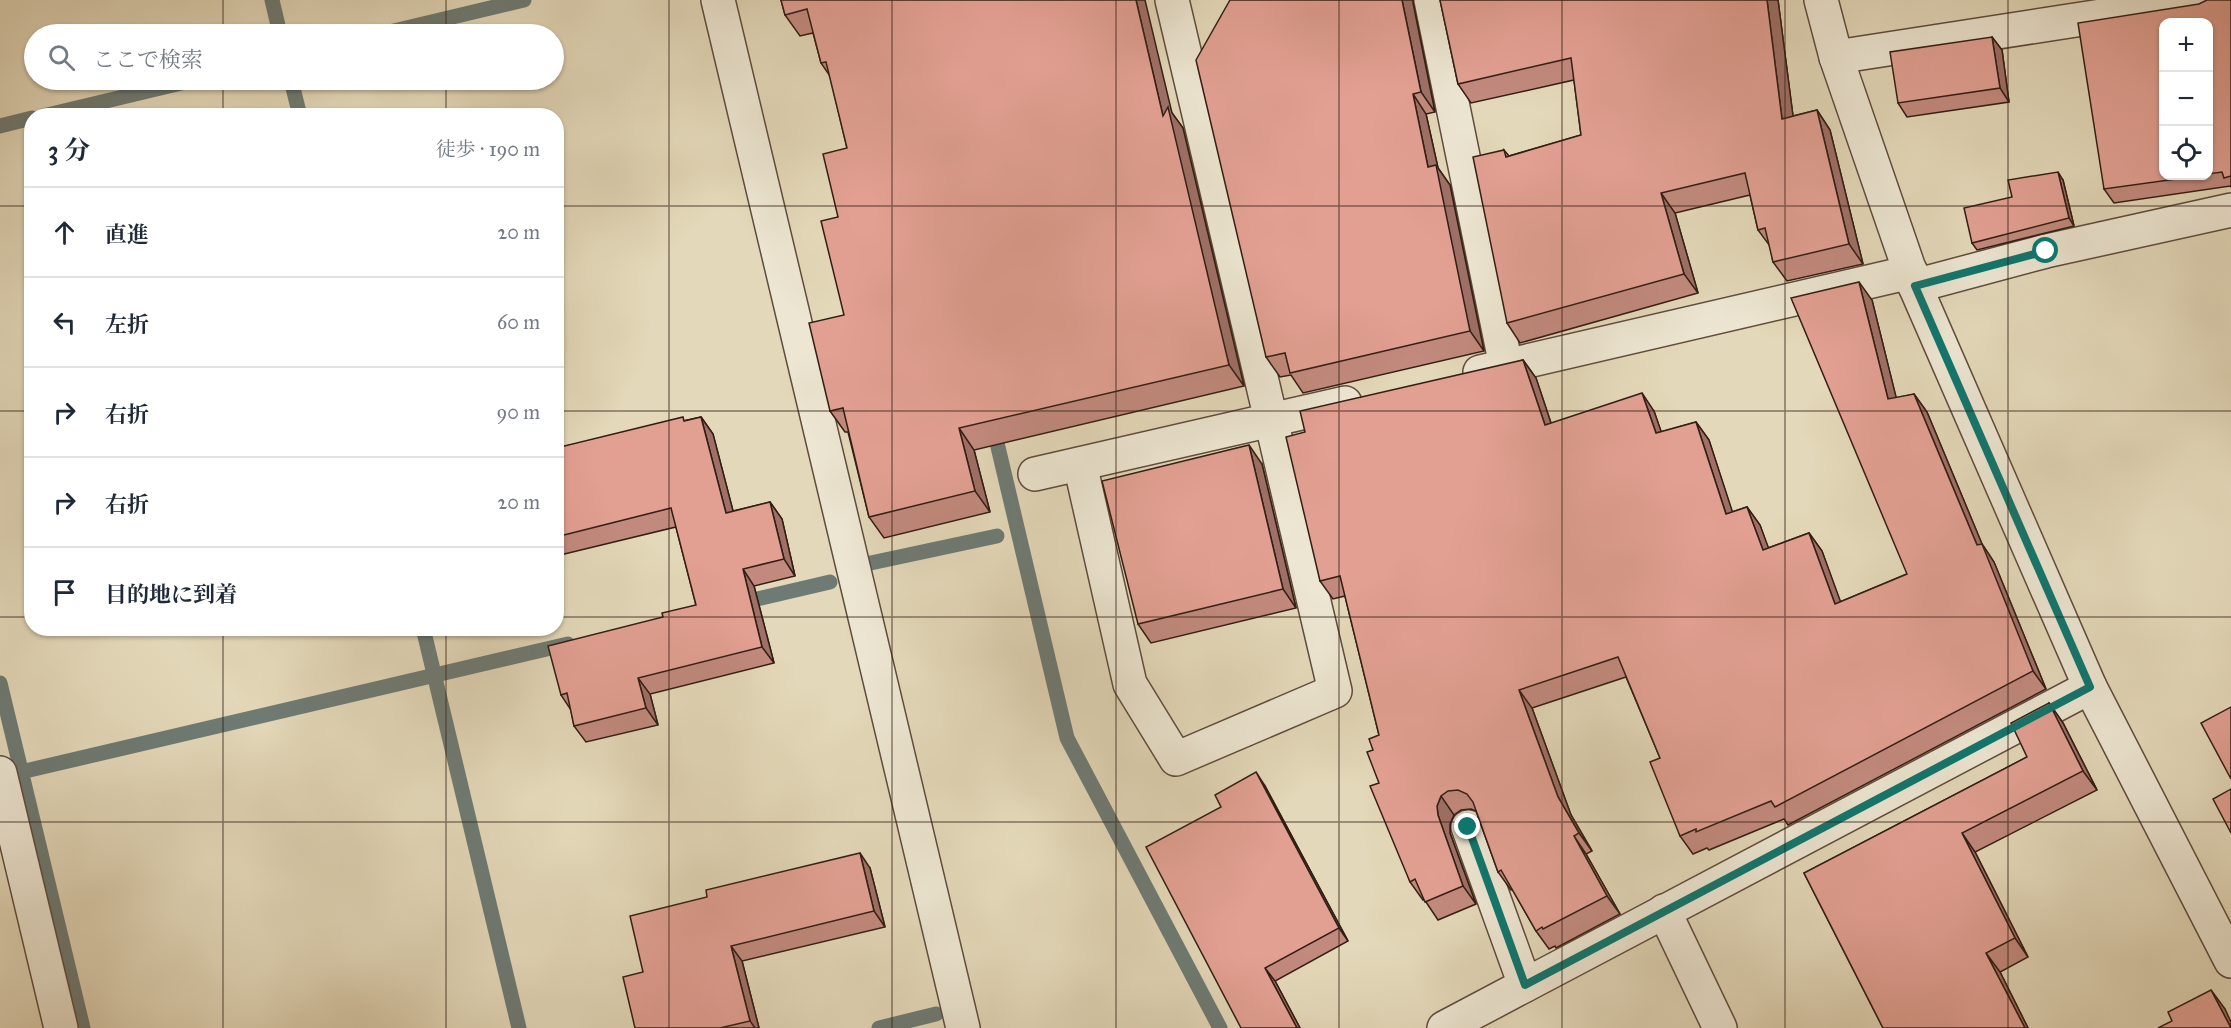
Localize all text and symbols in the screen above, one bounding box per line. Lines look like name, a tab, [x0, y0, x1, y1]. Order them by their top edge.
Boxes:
map controls	[2159, 18, 2213, 180]
button: +	[2159, 18, 2213, 72]
search box	[24, 24, 564, 90]
icon: search	[45, 41, 78, 74]
text: ここで検索	[93, 46, 203, 73]
button: −	[2159, 72, 2213, 126]
button: locate	[2159, 126, 2213, 180]
text: 3 分	[48, 134, 90, 166]
text: 徒歩 · 190 m	[436, 137, 540, 161]
icon: ahead	[48, 216, 81, 249]
text: 20 m	[497, 220, 540, 244]
text: 直進	[105, 221, 149, 248]
route start	[2032, 237, 2058, 263]
icon: left	[48, 306, 81, 339]
text: 60 m	[497, 310, 540, 334]
text: 左折	[105, 311, 149, 338]
icon: right	[48, 396, 81, 429]
text: 90 m	[497, 400, 540, 424]
text: 右折	[105, 401, 149, 428]
icon: right	[48, 486, 81, 519]
text: 20 m	[497, 490, 540, 514]
text: 右折	[105, 491, 149, 518]
icon: arrive	[48, 576, 81, 609]
text: 目的地に到着	[105, 581, 237, 608]
route end	[1454, 813, 1480, 839]

